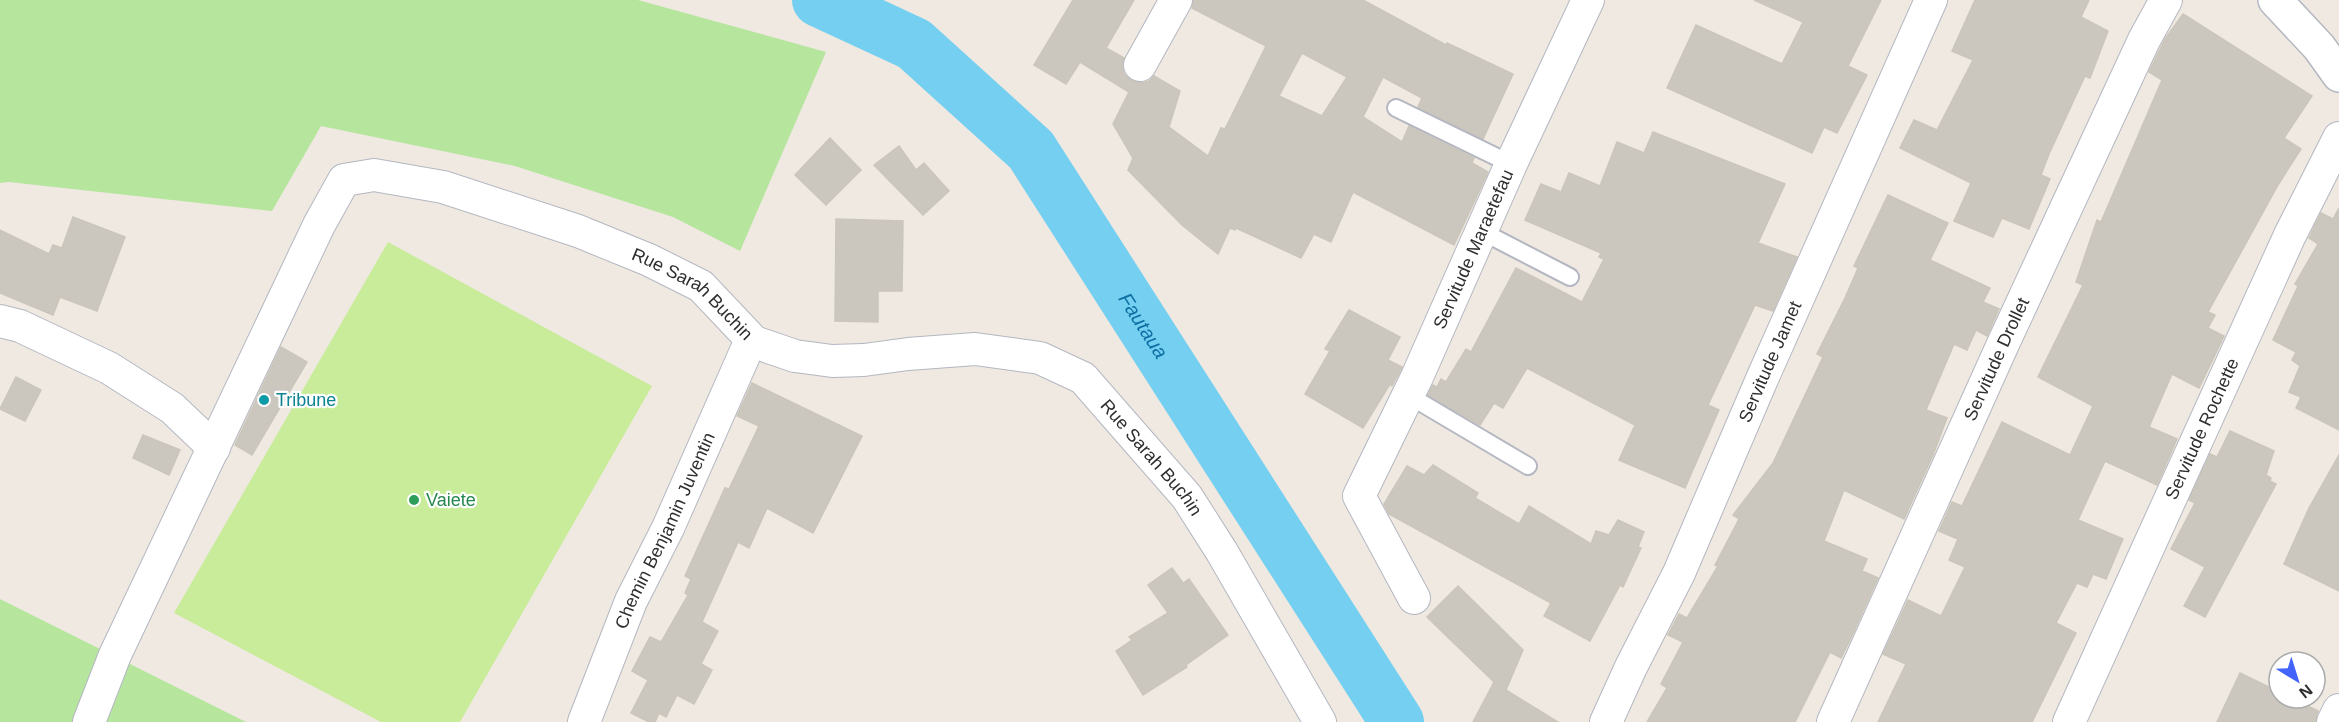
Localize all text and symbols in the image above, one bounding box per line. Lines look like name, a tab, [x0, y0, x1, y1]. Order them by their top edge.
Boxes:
street label: Servitude Maraetefau	[1429, 166, 1517, 332]
street label: Rue Sarah Buchin	[629, 244, 757, 344]
water label: Fautaua	[1114, 289, 1172, 362]
street label: Servitude Drollet	[1960, 294, 2033, 424]
street label: Servitude Jamet	[1735, 298, 1805, 425]
street label: Servitude Rochette	[2161, 355, 2243, 503]
place label: Tribune	[276, 390, 336, 410]
marker: Tribune	[257, 393, 271, 407]
street label: Rue Sarah Buchin	[1096, 395, 1206, 519]
street label: Chemin Benjamin Juventin	[611, 429, 719, 632]
place label: Vaiete	[426, 490, 476, 510]
marker: Vaiete	[407, 493, 421, 507]
north arrow	[2267, 650, 2327, 710]
text: N	[2296, 681, 2316, 702]

